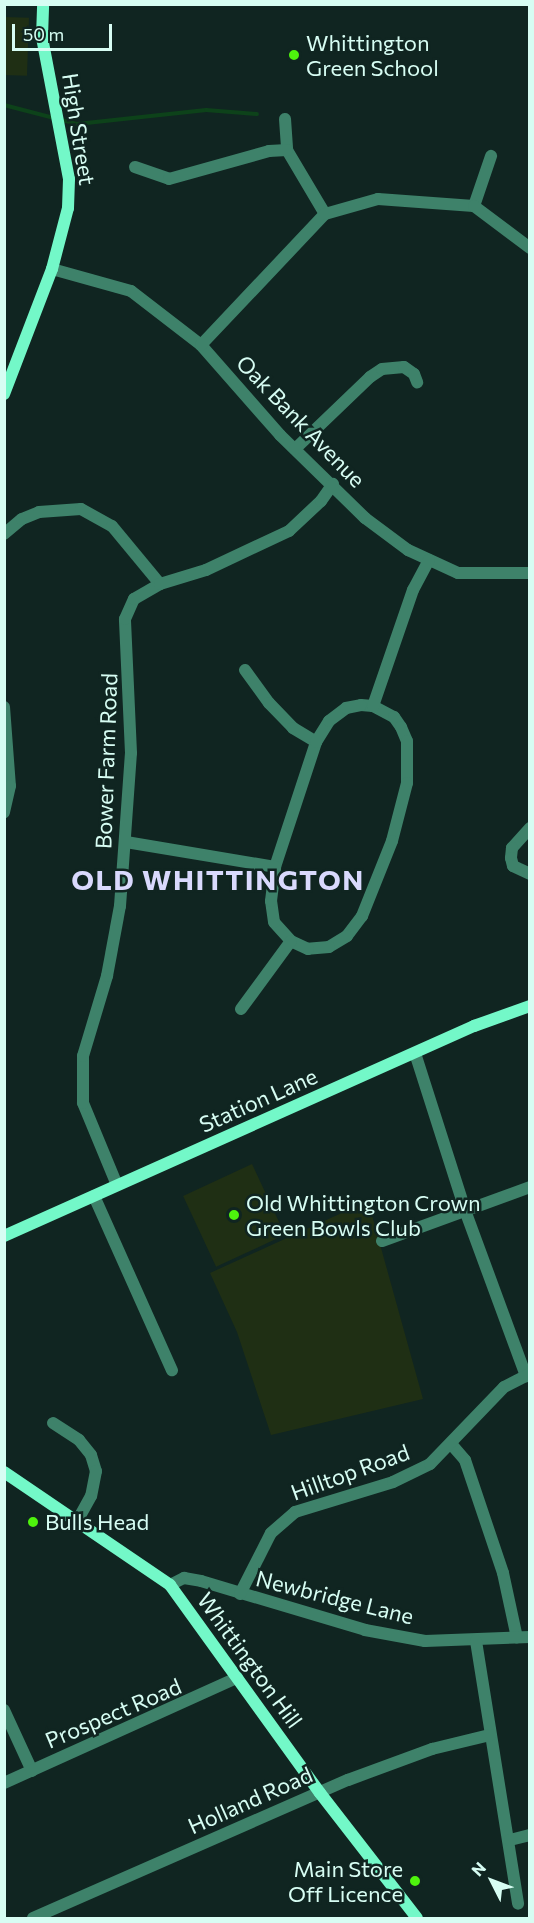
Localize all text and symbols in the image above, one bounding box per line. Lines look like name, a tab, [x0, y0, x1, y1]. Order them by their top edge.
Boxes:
scale bar	[15, 12, 116, 50]
text: 50 m	[23, 23, 64, 45]
place label: Whittington Green School	[306, 29, 439, 80]
marker: Whittington Green School	[287, 48, 301, 62]
street label: High Street	[57, 71, 101, 187]
street label: Oak Bank Avenue	[231, 349, 371, 493]
street label: Bower Farm Road	[90, 673, 122, 849]
district label: OLD WHITTINGTON	[71, 862, 365, 896]
street label: Station Lane	[195, 1062, 321, 1138]
place label: Old Whittington Crown Green Bowls Club	[246, 1189, 481, 1240]
marker: Old Whittington Crown Green Bowls Club	[227, 1208, 241, 1222]
street label: Hilltop Road	[287, 1438, 413, 1506]
place label: Bulls Head	[45, 1509, 149, 1535]
marker: Bulls Head	[26, 1515, 40, 1529]
street label: Newbridge Lane	[253, 1565, 417, 1629]
street label: Whittington Hill	[192, 1587, 308, 1733]
street label: Prospect Road	[41, 1672, 185, 1754]
street label: Holland Road	[184, 1761, 316, 1839]
north arrow	[462, 1851, 522, 1911]
place label: Main Store Off Licence	[288, 1855, 403, 1906]
text: N	[467, 1858, 489, 1879]
marker: Main Store Off Licence	[408, 1874, 422, 1888]

